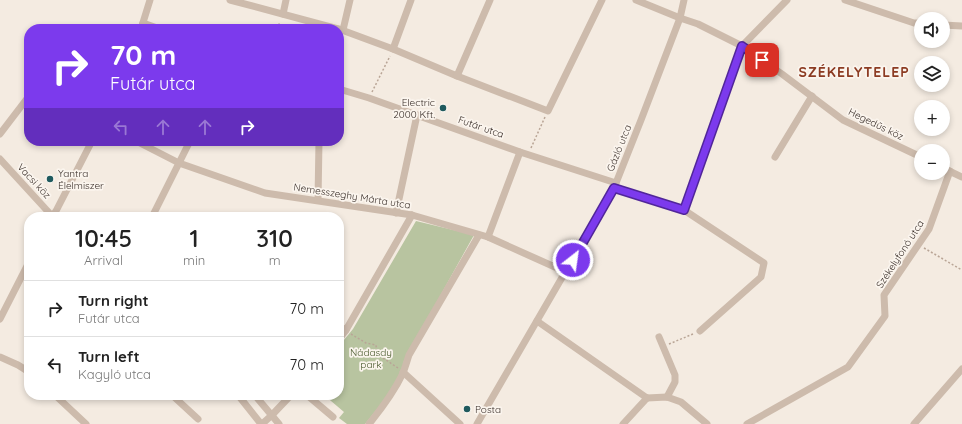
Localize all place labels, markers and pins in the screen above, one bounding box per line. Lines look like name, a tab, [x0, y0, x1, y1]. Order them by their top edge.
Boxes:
pin	[745, 43, 779, 77]
place label: Electric 2000 Kft.	[393, 96, 435, 121]
marker: Electric 2000 Kft.	[438, 103, 448, 113]
place label: Yantra Élelmiszer	[58, 167, 104, 192]
marker: Yantra Élelmiszer	[45, 174, 55, 184]
place label: Posta	[475, 403, 501, 416]
marker: Posta	[462, 404, 472, 414]

